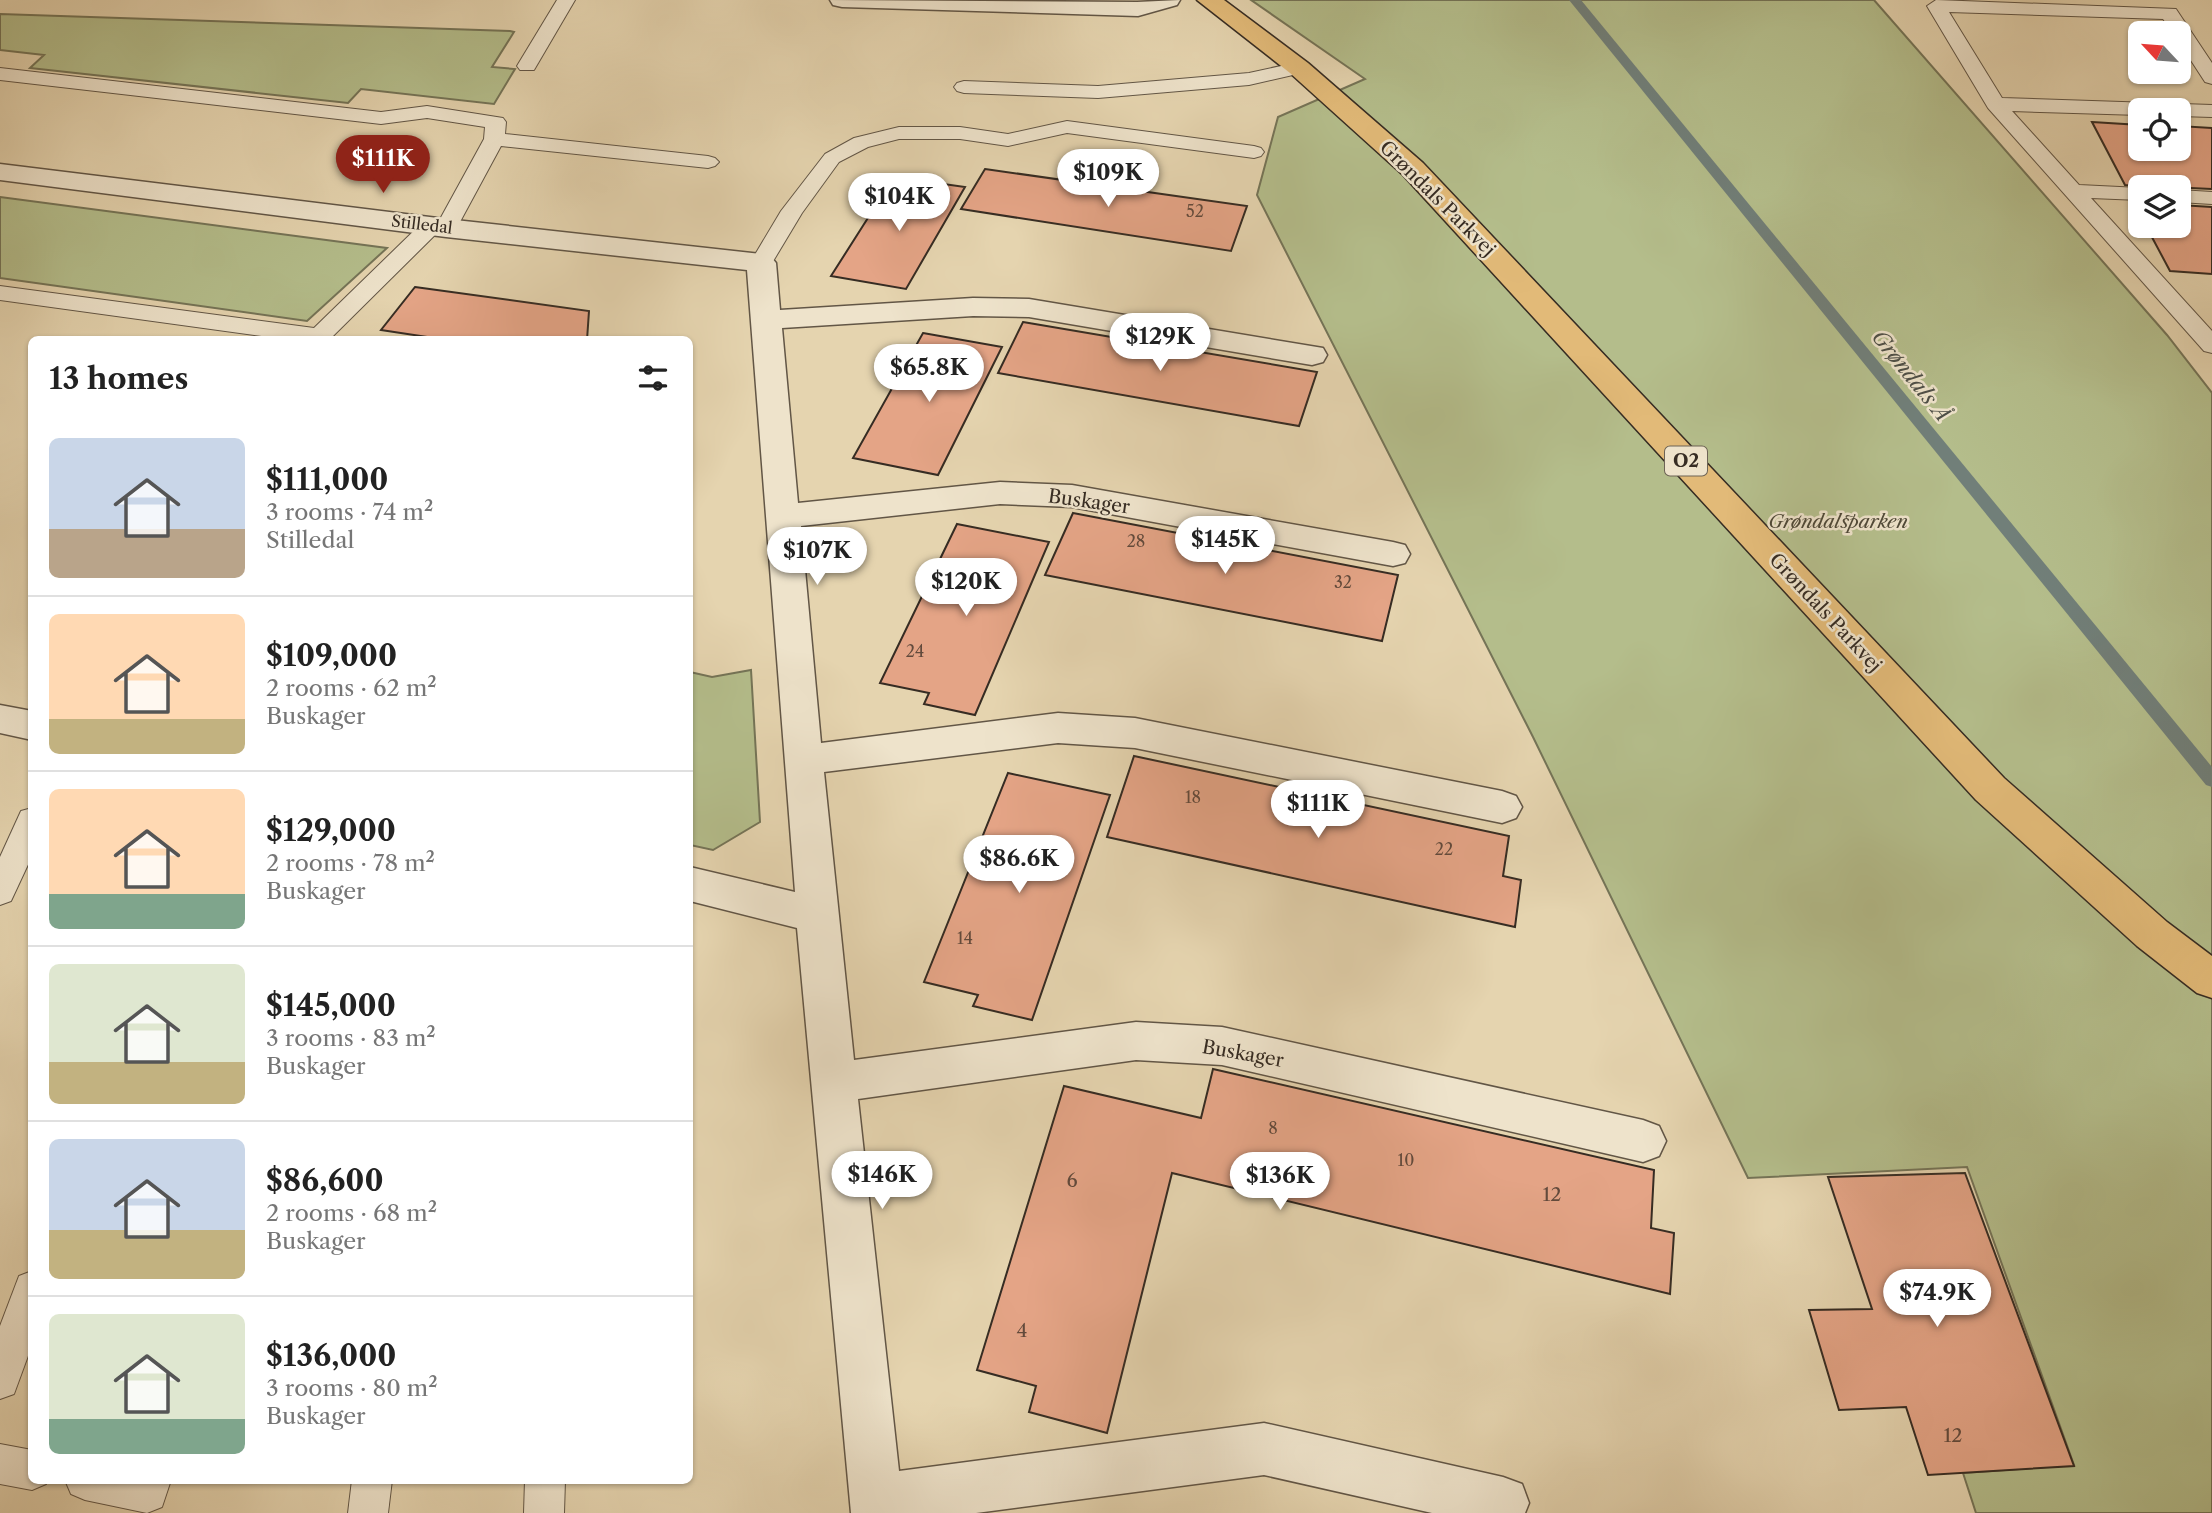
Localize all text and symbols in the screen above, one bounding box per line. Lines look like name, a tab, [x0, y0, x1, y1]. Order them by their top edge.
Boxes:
north arrow	[2128, 21, 2191, 84]
map controls	[2128, 21, 2191, 238]
button: locate	[2128, 98, 2191, 161]
pin: $111K	[334, 136, 432, 195]
street label: Grøndals Parkvej	[1375, 136, 1500, 261]
text: $111K	[352, 144, 414, 172]
pin: $109K	[1059, 150, 1157, 209]
text: $109K	[1073, 158, 1143, 186]
pin: $104K	[850, 174, 948, 233]
button: layers	[2128, 175, 2191, 238]
text: $104K	[864, 182, 934, 210]
house number: 52	[1186, 201, 1204, 221]
street label: Stilledal	[390, 210, 454, 238]
pin: $129K	[1111, 314, 1209, 373]
text: $129K	[1126, 322, 1194, 350]
water label: Grøndals Å	[1867, 325, 1956, 427]
pin: $65.8K	[872, 344, 986, 404]
text: $65.8K	[890, 353, 968, 381]
icon: filters	[634, 359, 672, 397]
text: 13 homes	[49, 360, 188, 397]
road number: O2	[1665, 447, 1707, 476]
text: $111,000	[266, 461, 388, 498]
icon: home	[105, 466, 189, 550]
street label: Buskager	[1047, 484, 1131, 519]
text: 3 rooms · 74 m²	[266, 498, 433, 526]
park label: Grøndalsparken	[1768, 510, 1908, 533]
pin: $145K	[1176, 516, 1274, 576]
text: $145K	[1191, 525, 1259, 553]
text: Stilledal	[266, 526, 354, 554]
pin: $107K	[768, 528, 866, 587]
house number: 28	[1127, 531, 1145, 551]
text: $107K	[783, 536, 851, 564]
street label: Grøndals Parkvej	[1765, 548, 1887, 677]
pin: $120K	[917, 558, 1015, 618]
text: $120K	[931, 567, 1001, 595]
house number: 32	[1334, 572, 1352, 592]
text: $109,000	[266, 637, 397, 674]
house number: 24	[906, 641, 924, 661]
icon: home	[105, 642, 189, 726]
text: 2 rooms · 62 m²	[266, 674, 437, 702]
text: Buskager	[266, 702, 366, 730]
pin: $111K	[1269, 780, 1367, 840]
house number: 18	[1185, 787, 1201, 807]
text: $111K	[1287, 789, 1349, 817]
text: $129,000	[266, 812, 396, 849]
icon: home	[105, 817, 189, 901]
pin: $86.6K	[962, 836, 1076, 895]
house number: 22	[1435, 839, 1453, 859]
text: $86.6K	[979, 844, 1059, 872]
text: 2 rooms · 78 m²	[266, 849, 435, 877]
text: Buskager	[266, 877, 366, 905]
house number: 14	[957, 928, 973, 948]
text: $145,000	[266, 987, 396, 1024]
icon: home	[105, 992, 189, 1076]
text: 3 rooms · 83 m²	[266, 1024, 436, 1052]
street label: Buskager	[1200, 1035, 1286, 1072]
text: Buskager	[266, 1052, 366, 1080]
house number: 8	[1268, 1118, 1278, 1138]
house number: 10	[1398, 1150, 1414, 1170]
pin: $146K	[833, 1152, 931, 1211]
pin: $136K	[1231, 1152, 1329, 1212]
text: $146K	[848, 1160, 916, 1188]
text: $136K	[1246, 1161, 1314, 1189]
text: $86,600	[266, 1162, 384, 1199]
icon: home	[105, 1167, 189, 1251]
house number: 6	[1066, 1169, 1078, 1192]
house number: 12	[1543, 1183, 1562, 1206]
text: 2 rooms · 68 m²	[266, 1199, 437, 1227]
text: Buskager	[266, 1227, 366, 1255]
pin: $74.9K	[1880, 1270, 1994, 1329]
text: $74.9K	[1899, 1278, 1975, 1306]
house number: 4	[1017, 1319, 1028, 1342]
text: $136,000	[266, 1337, 396, 1374]
icon: home	[105, 1342, 189, 1426]
text: 3 rooms · 80 m²	[266, 1374, 438, 1402]
text: Buskager	[266, 1402, 366, 1430]
house number: 12	[1944, 1424, 1963, 1447]

